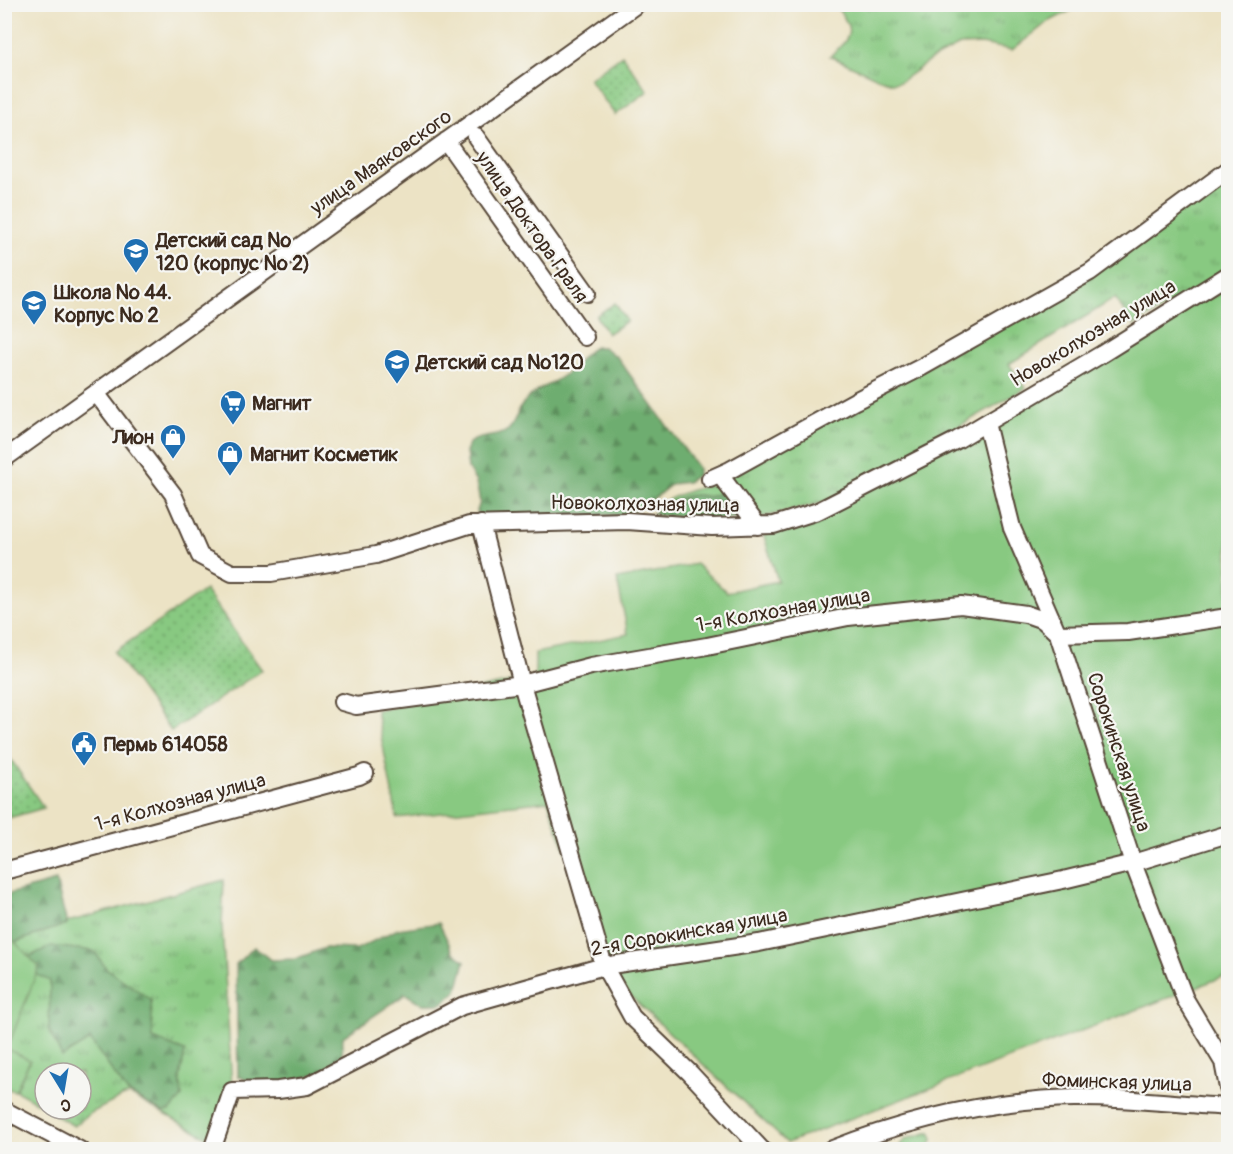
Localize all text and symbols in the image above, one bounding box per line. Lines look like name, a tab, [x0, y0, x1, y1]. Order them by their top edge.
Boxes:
street label: улица Маяковского	[305, 104, 457, 221]
street label: улица Доктора Граля	[470, 146, 594, 308]
place label: Детский сад № 120 (корпус № 2)	[155, 228, 310, 276]
school or university icon: Детский сад № 120 (корпус № 2)	[121, 236, 151, 274]
street label: Новоколхозная улица	[1006, 274, 1180, 392]
place label: Школа № 44. Корпус № 2	[53, 280, 172, 328]
school or university icon: Школа № 44. Корпус № 2	[19, 288, 49, 326]
school or university icon: Детский сад №120	[382, 347, 412, 385]
place label: Детский сад №120	[415, 350, 584, 375]
supermarket icon: Магнит	[218, 388, 248, 426]
place label: Магнит	[252, 391, 312, 416]
shop icon: Лион	[158, 422, 188, 460]
place label: Лион	[111, 425, 154, 450]
shop icon: Магнит Косметик	[215, 439, 245, 477]
place label: Магнит Косметик	[250, 442, 398, 467]
street label: Новоколхозная улица	[550, 490, 740, 518]
street label: 1-я Колхозная улица	[694, 582, 872, 638]
street label: Сорокинская улица	[1081, 669, 1157, 835]
public building icon: Пермь 614058	[69, 729, 99, 767]
place label: Пермь 614058	[104, 732, 228, 757]
street label: 1-я Колхозная улица	[92, 767, 268, 837]
street label: 2-я Сорокинская улица	[589, 902, 789, 962]
north arrow	[33, 1061, 93, 1121]
street label: Фоминская улица	[1042, 1067, 1192, 1097]
text: С	[59, 1094, 72, 1116]

